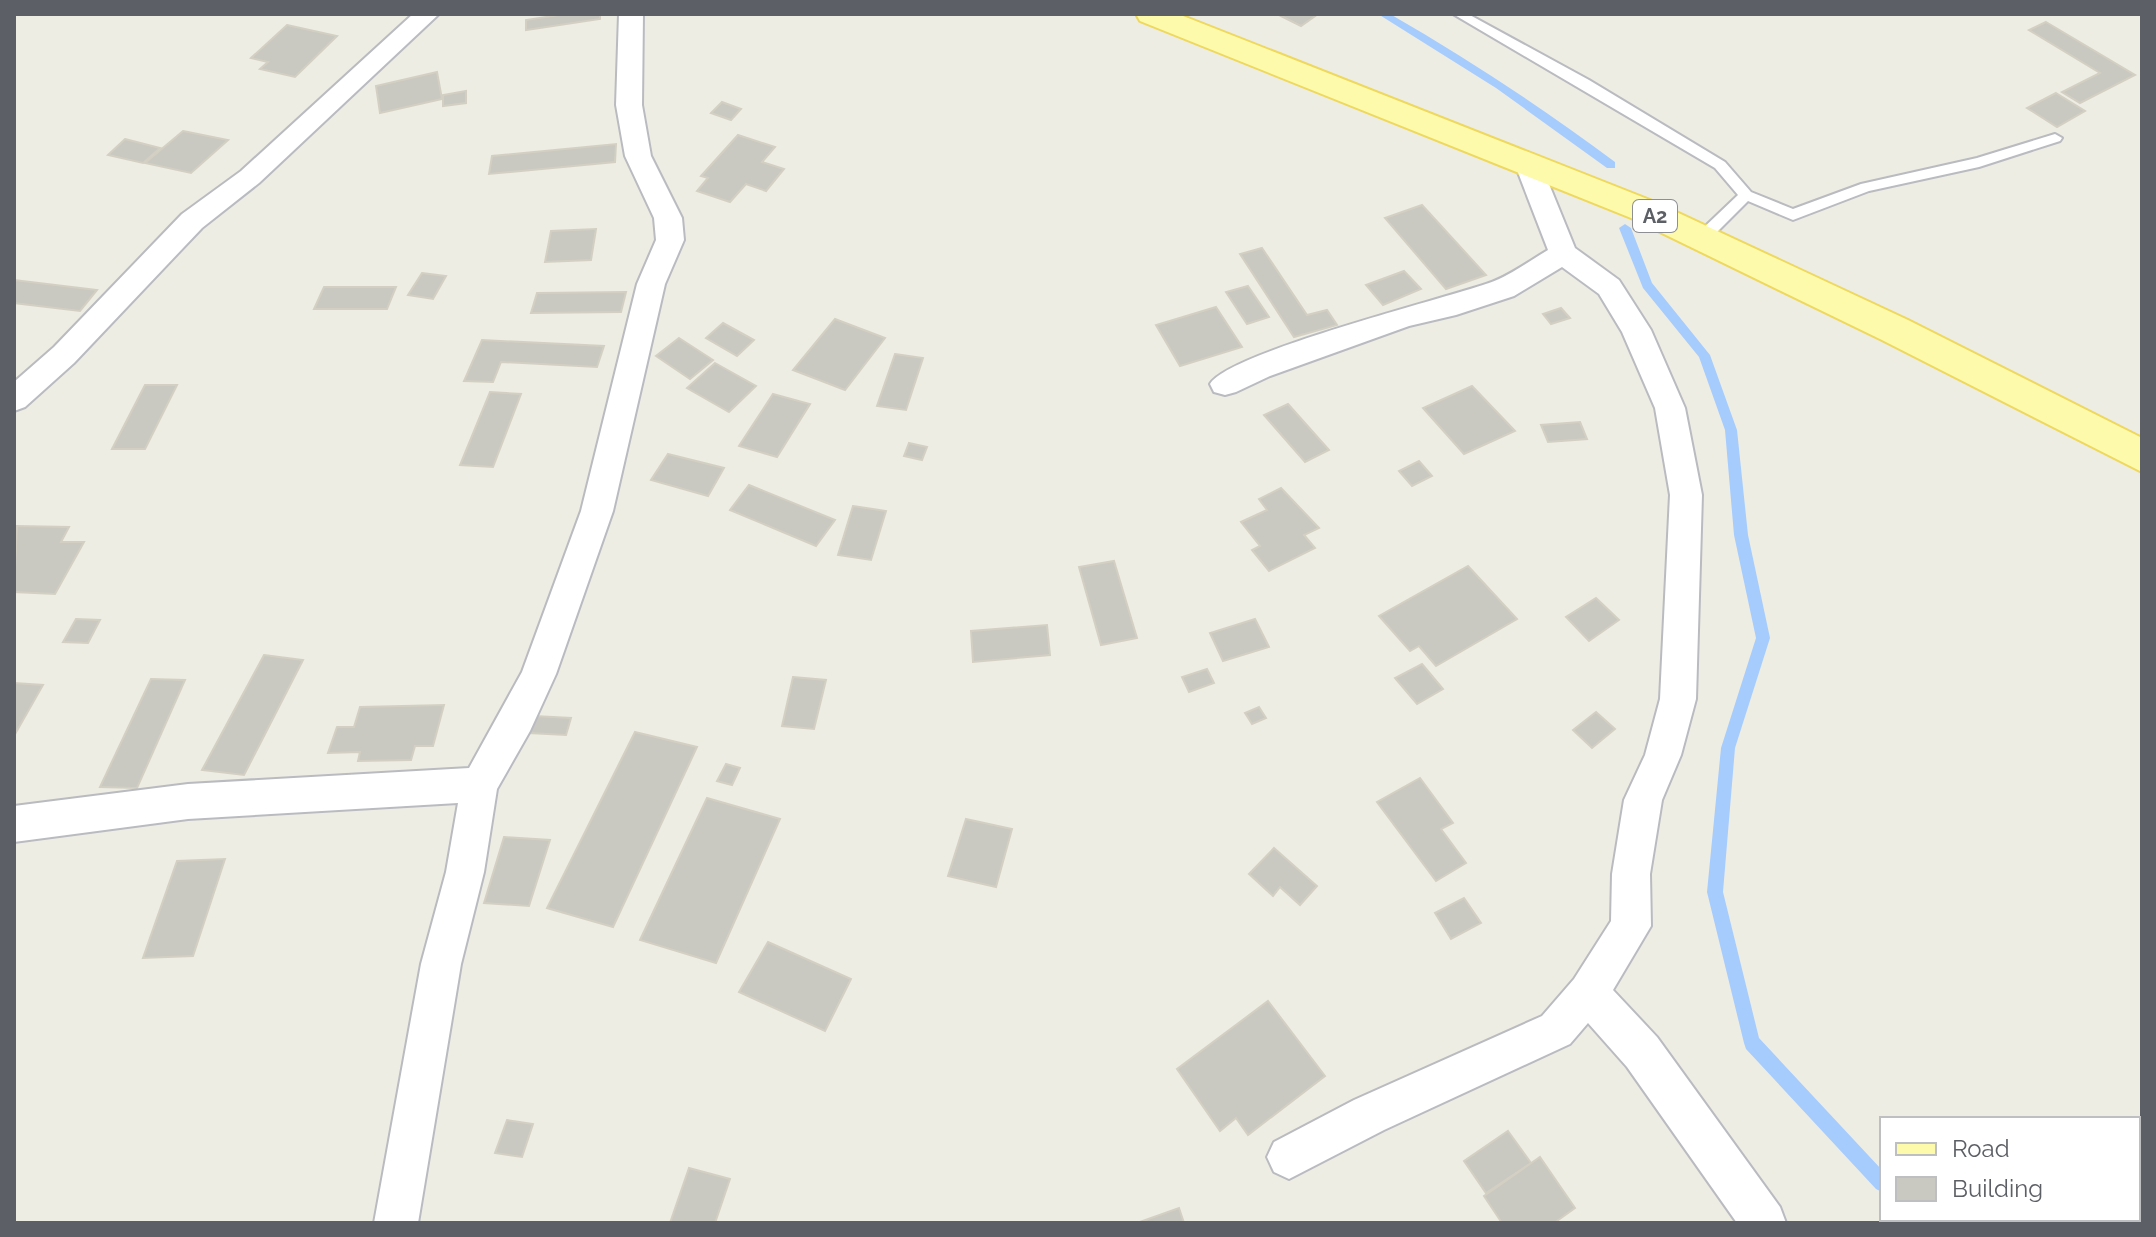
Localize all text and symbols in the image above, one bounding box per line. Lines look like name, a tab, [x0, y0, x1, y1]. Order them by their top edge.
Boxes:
road number: A2	[1633, 200, 1677, 232]
legend	[1880, 1117, 2140, 1221]
text: Road	[1952, 1134, 2010, 1163]
text: Building	[1952, 1174, 2043, 1203]

